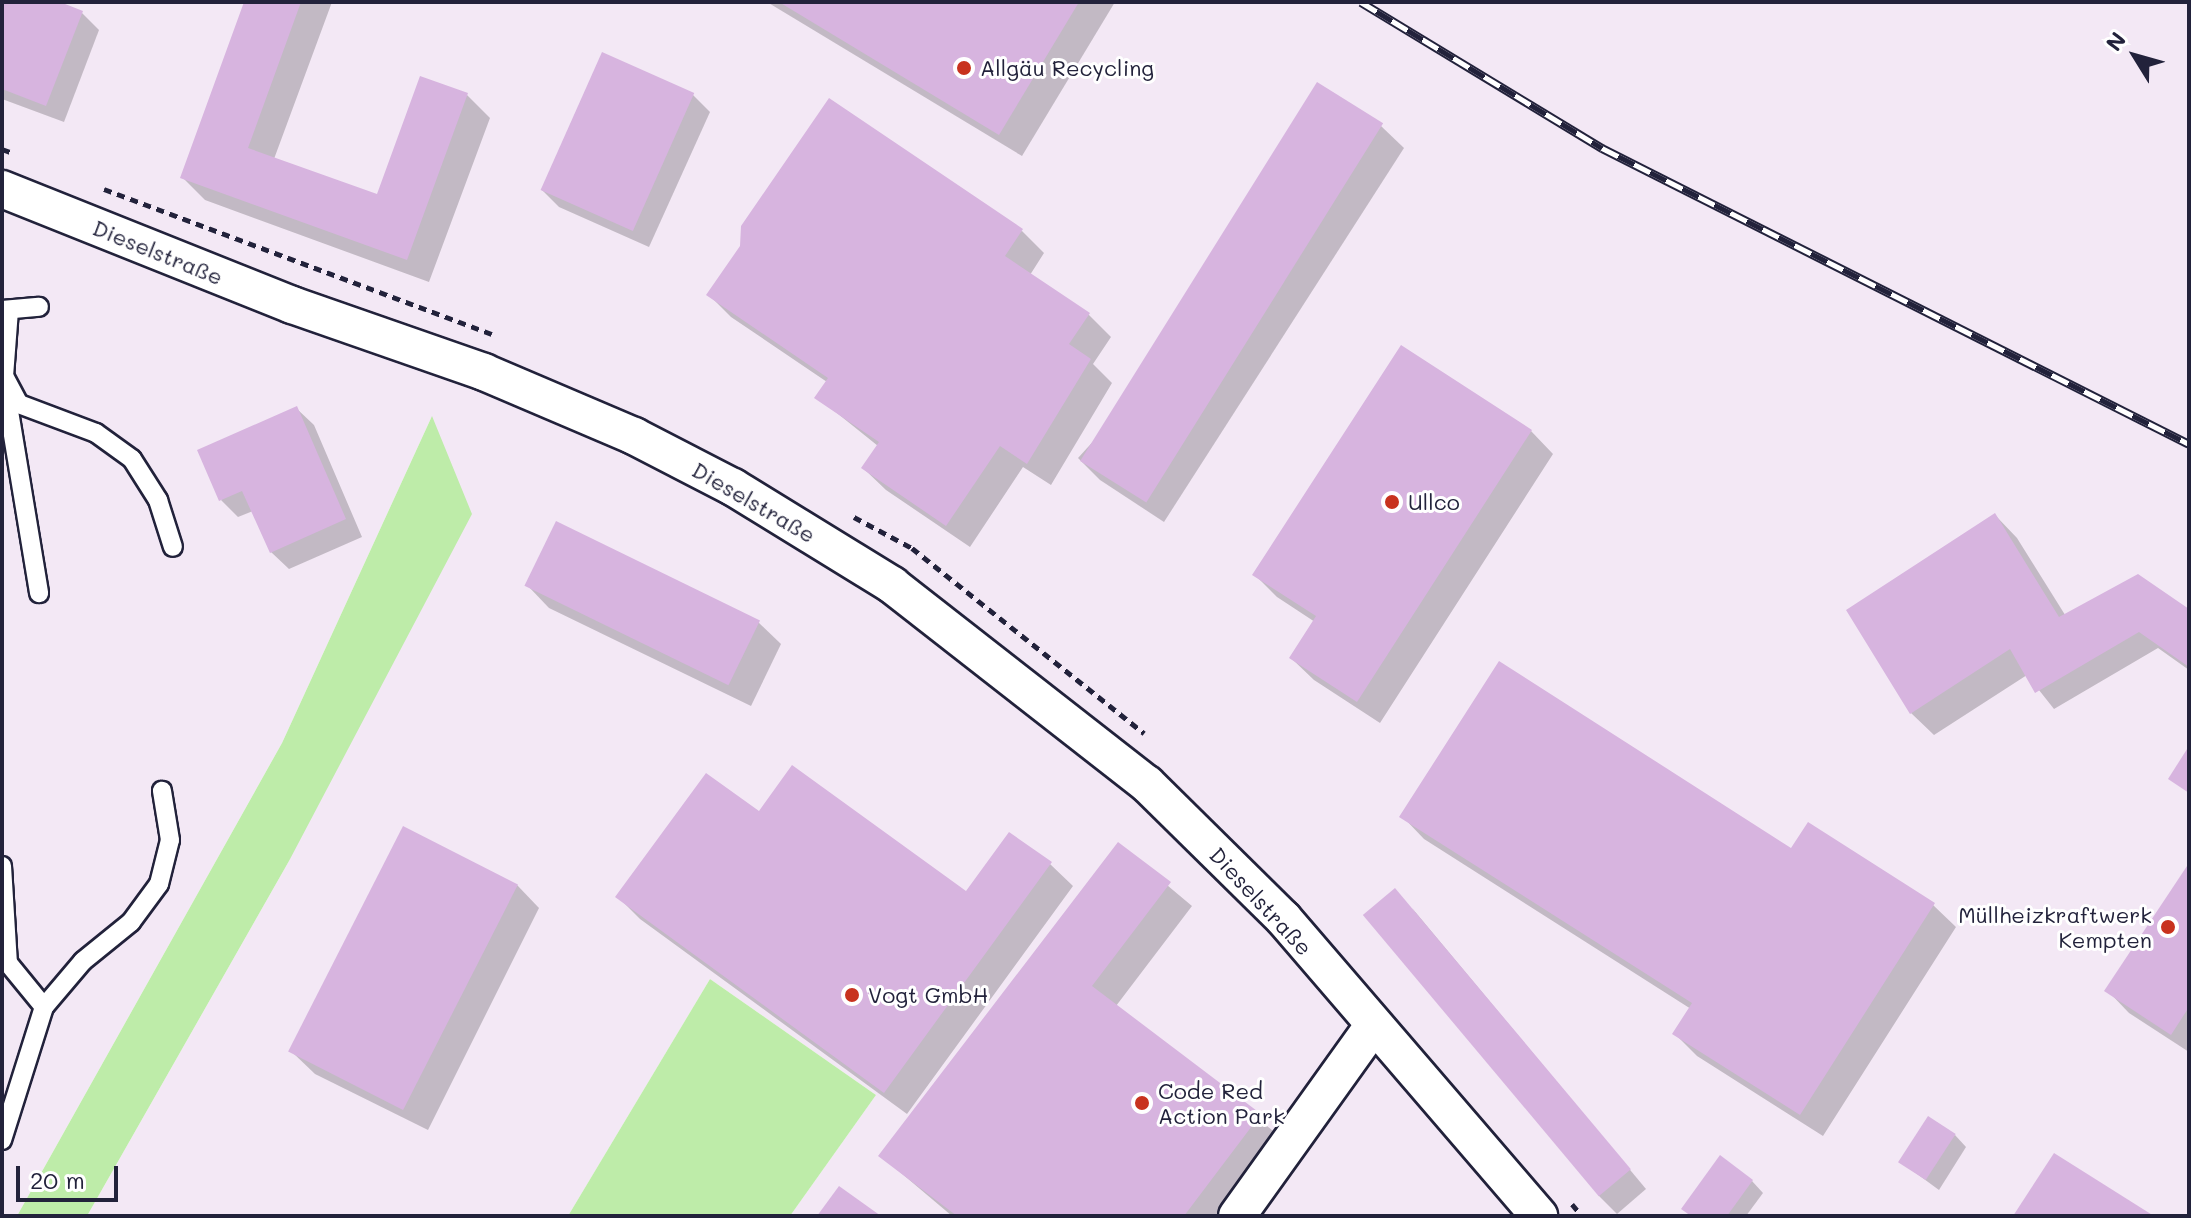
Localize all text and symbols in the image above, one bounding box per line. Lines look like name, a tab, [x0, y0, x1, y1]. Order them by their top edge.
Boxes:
north arrow	[2095, 16, 2175, 96]
text: N	[2099, 26, 2132, 57]
place label: Allgäu Recycling	[980, 55, 1154, 81]
marker: Allgäu Recycling	[955, 59, 973, 77]
street label: Dieselstraße	[89, 214, 227, 290]
street label: Dieselstraße	[688, 456, 820, 548]
place label: Ullco	[1408, 489, 1460, 515]
marker: Ullco	[1383, 493, 1401, 511]
street label: Dieselstraße	[1204, 842, 1318, 960]
place label: Müllheizkraftwerk Kempten	[1958, 901, 2152, 952]
marker: Müllheizkraftwerk Kempten	[2159, 918, 2177, 936]
place label: Vogt GmbH	[868, 982, 988, 1008]
marker: Vogt GmbH	[843, 986, 861, 1004]
place label: Code Red Action Park	[1158, 1077, 1285, 1128]
marker: Code Red Action Park	[1133, 1094, 1151, 1112]
scale bar	[20, 1150, 122, 1200]
text: 20 m	[30, 1164, 85, 1195]

